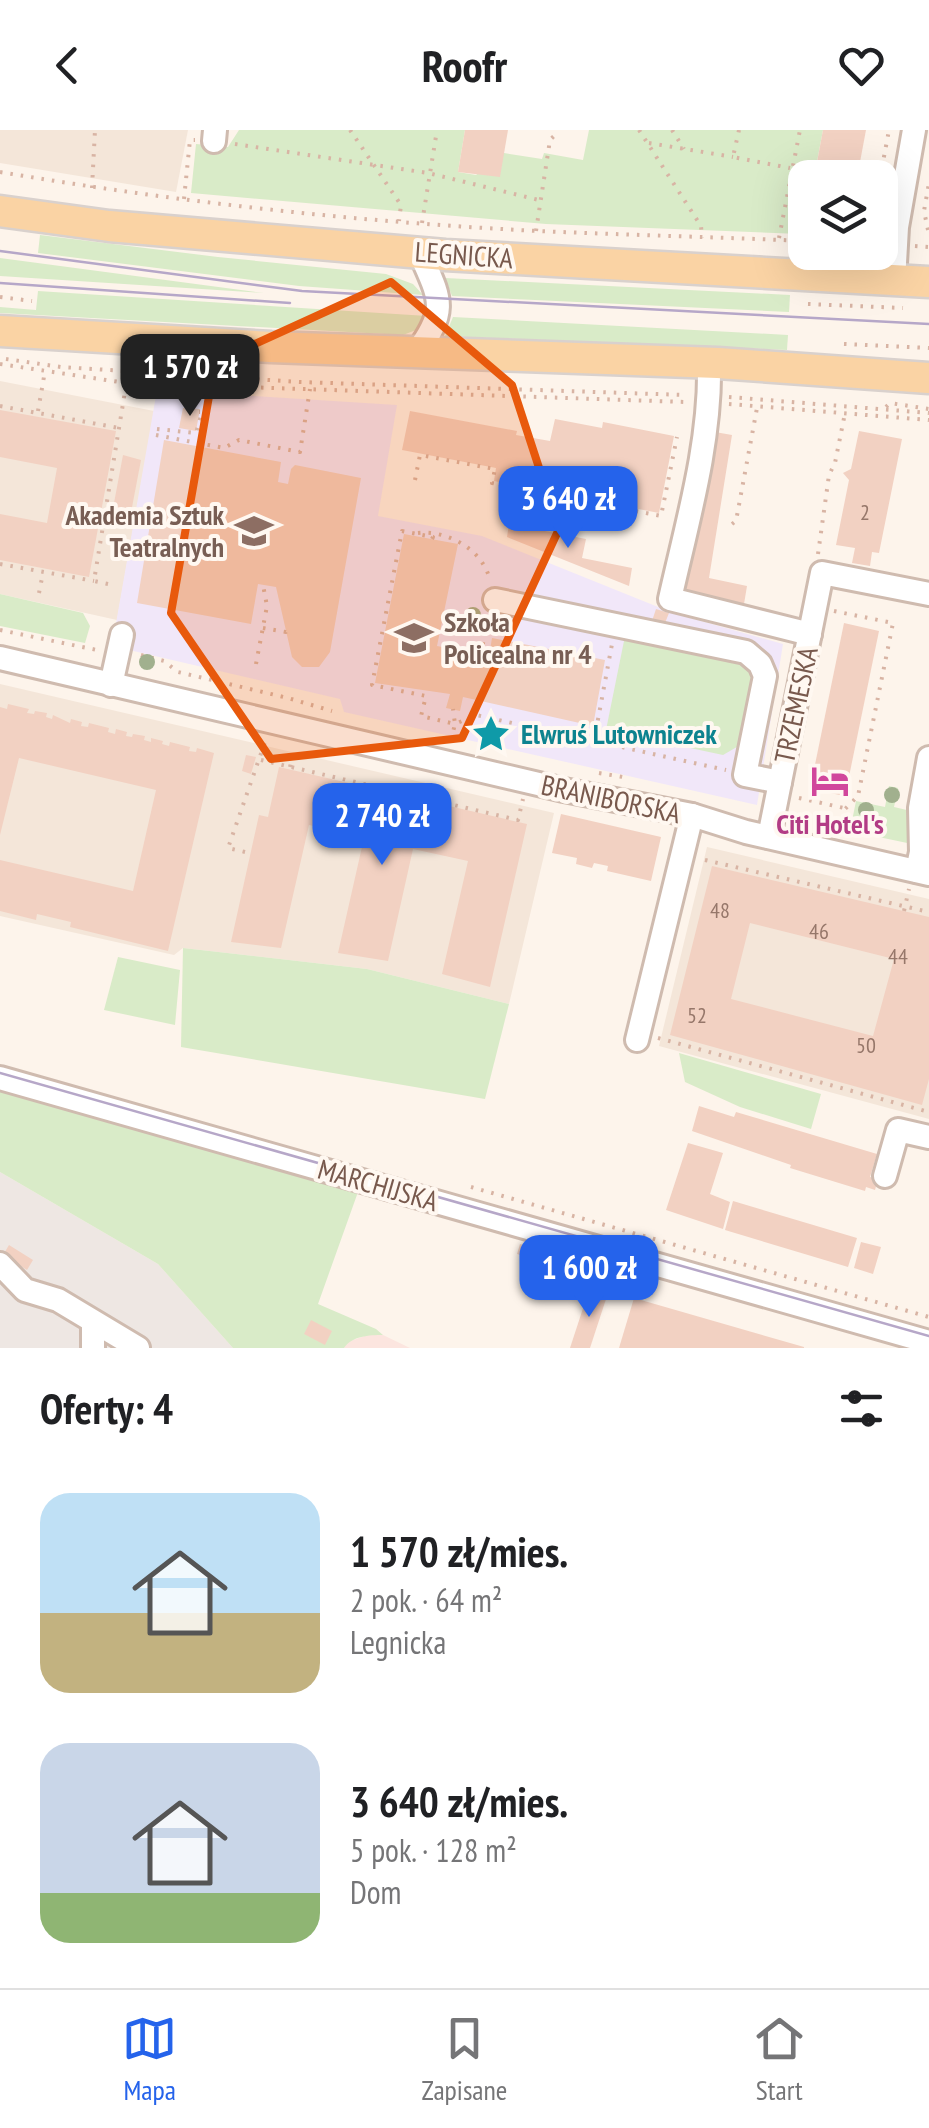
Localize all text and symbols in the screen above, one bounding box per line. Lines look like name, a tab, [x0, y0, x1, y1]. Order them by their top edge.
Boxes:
text: Roofr	[422, 36, 507, 94]
icon: back	[40, 38, 95, 93]
icon: heart	[834, 38, 889, 93]
map controls	[788, 160, 898, 270]
button: layers	[788, 160, 898, 270]
street label: LEGNICKA	[414, 233, 515, 276]
pin: 1 570 zł	[87, 334, 293, 419]
text: 1 570 zł	[142, 345, 238, 387]
pin: 3 640 zł	[465, 466, 671, 551]
text: 3 640 zł	[520, 477, 616, 519]
place label: Akademia Sztuk Teatralnych	[64, 496, 224, 565]
house number: 2	[860, 498, 870, 526]
school or university icon: Akademia Sztuk Teatralnych	[233, 510, 275, 552]
place label: Szkoła Policealna nr 4	[444, 603, 592, 672]
school or university icon: Szkoła Policealna nr 4	[393, 617, 435, 659]
street label: TRZEMESKA	[765, 643, 826, 766]
place icon: Elwruś Lutowniczek	[470, 713, 512, 755]
place label: Elwruś Lutowniczek	[521, 715, 717, 752]
hotel icon: Citi Hotel's	[809, 760, 851, 802]
street label: BRANIBORSKA	[538, 766, 685, 831]
pin: 2 740 zł	[279, 783, 485, 868]
text: 2 740 zł	[334, 794, 430, 836]
place label: Citi Hotel's	[776, 805, 884, 842]
house number: 48	[710, 896, 730, 924]
house number: 46	[809, 917, 829, 945]
house number: 44	[888, 942, 908, 970]
house number: 52	[687, 1001, 707, 1029]
house number: 50	[856, 1031, 876, 1059]
street label: MARCHIJSKA	[314, 1150, 443, 1219]
pin: 1 600 zł	[486, 1235, 692, 1320]
text: 1 600 zł	[541, 1246, 637, 1288]
text: Oferty: 4	[40, 1381, 173, 1436]
icon: filters	[834, 1381, 889, 1436]
text: 1 570 zł/mies.	[350, 1524, 568, 1579]
icon: home	[120, 1533, 240, 1653]
text: 2 pok. · 64 m²	[350, 1579, 502, 1621]
text: Legnicka	[350, 1621, 446, 1663]
text: 3 640 zł/mies.	[350, 1774, 568, 1829]
icon: home	[120, 1783, 240, 1903]
text: 5 pok. · 128 m²	[350, 1829, 517, 1871]
text: Dom	[350, 1871, 401, 1913]
tab: Mapa	[122, 2011, 177, 2108]
tab: Zapisane	[422, 2011, 507, 2108]
tab: Start	[752, 2011, 807, 2108]

